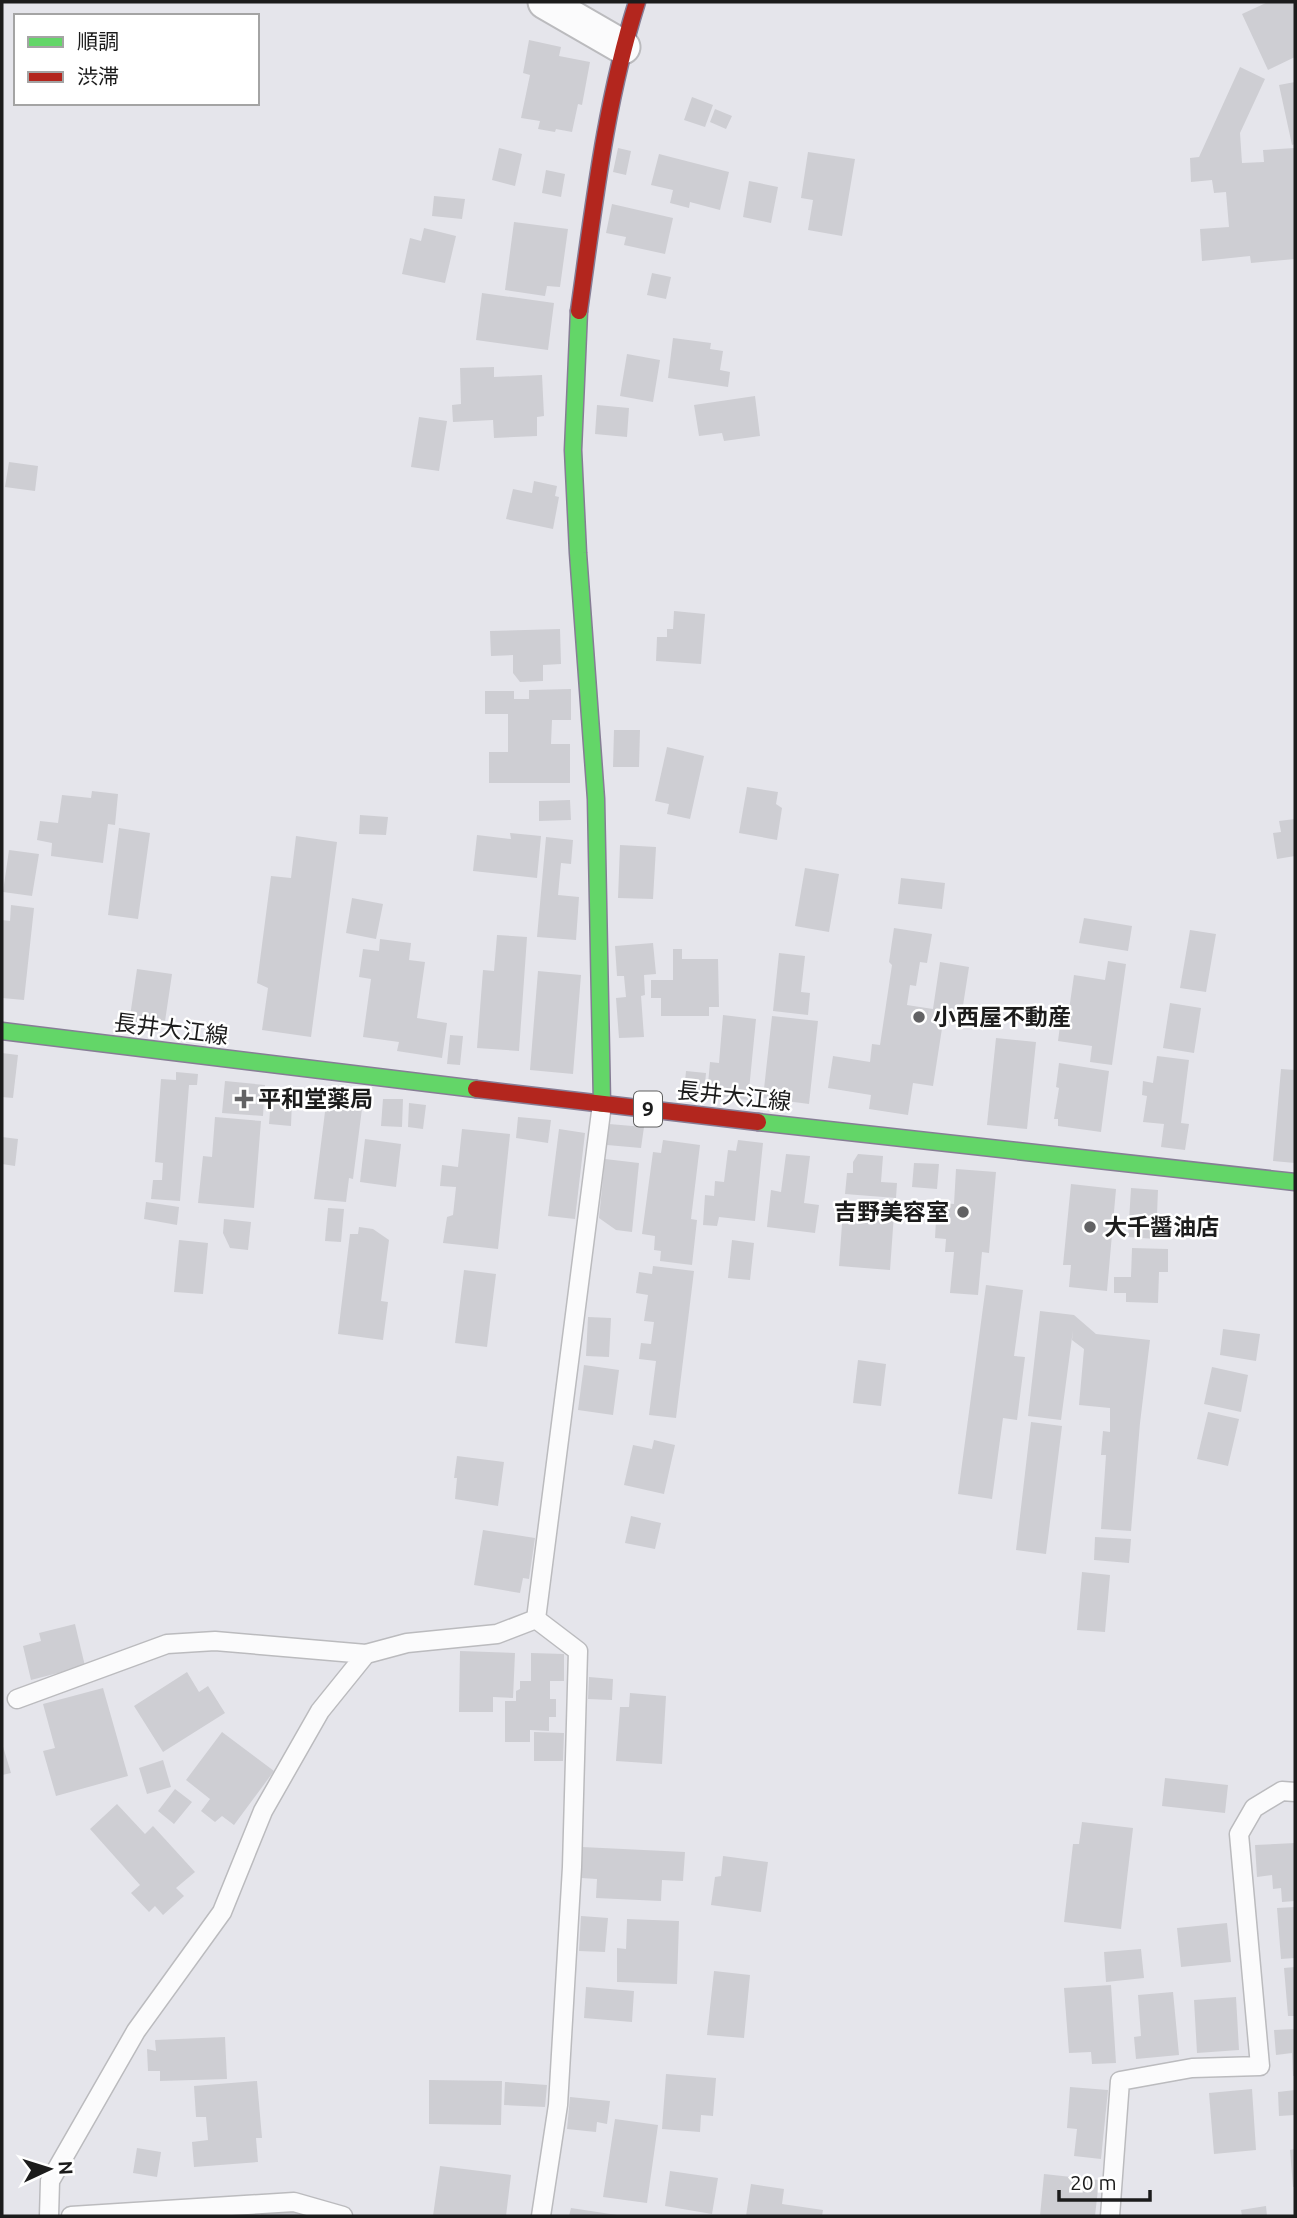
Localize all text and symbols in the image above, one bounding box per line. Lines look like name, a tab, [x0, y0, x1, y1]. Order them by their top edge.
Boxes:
legend	[14, 14, 259, 105]
text: 順調	[77, 29, 119, 53]
text: 渋滞	[77, 64, 119, 88]
place label: 小西屋不動産	[933, 1004, 1071, 1029]
street label: 長井大江線	[112, 1009, 230, 1048]
marker: 小西屋不動産	[911, 1009, 927, 1025]
street label: 長井大江線	[676, 1077, 793, 1114]
place label: 平和堂薬局	[258, 1086, 373, 1111]
marker: 平和堂薬局	[236, 1091, 252, 1107]
road number: 9	[634, 1092, 662, 1126]
place label: 吉野美容室	[834, 1199, 949, 1224]
marker: 吉野美容室	[955, 1204, 971, 1220]
place label: 大千醤油店	[1104, 1214, 1219, 1239]
marker: 大千醤油店	[1082, 1219, 1098, 1235]
north arrow	[14, 2134, 84, 2204]
scale bar	[1059, 2158, 1150, 2202]
text: N	[54, 2160, 77, 2176]
text: 20 m	[1070, 2170, 1117, 2194]

